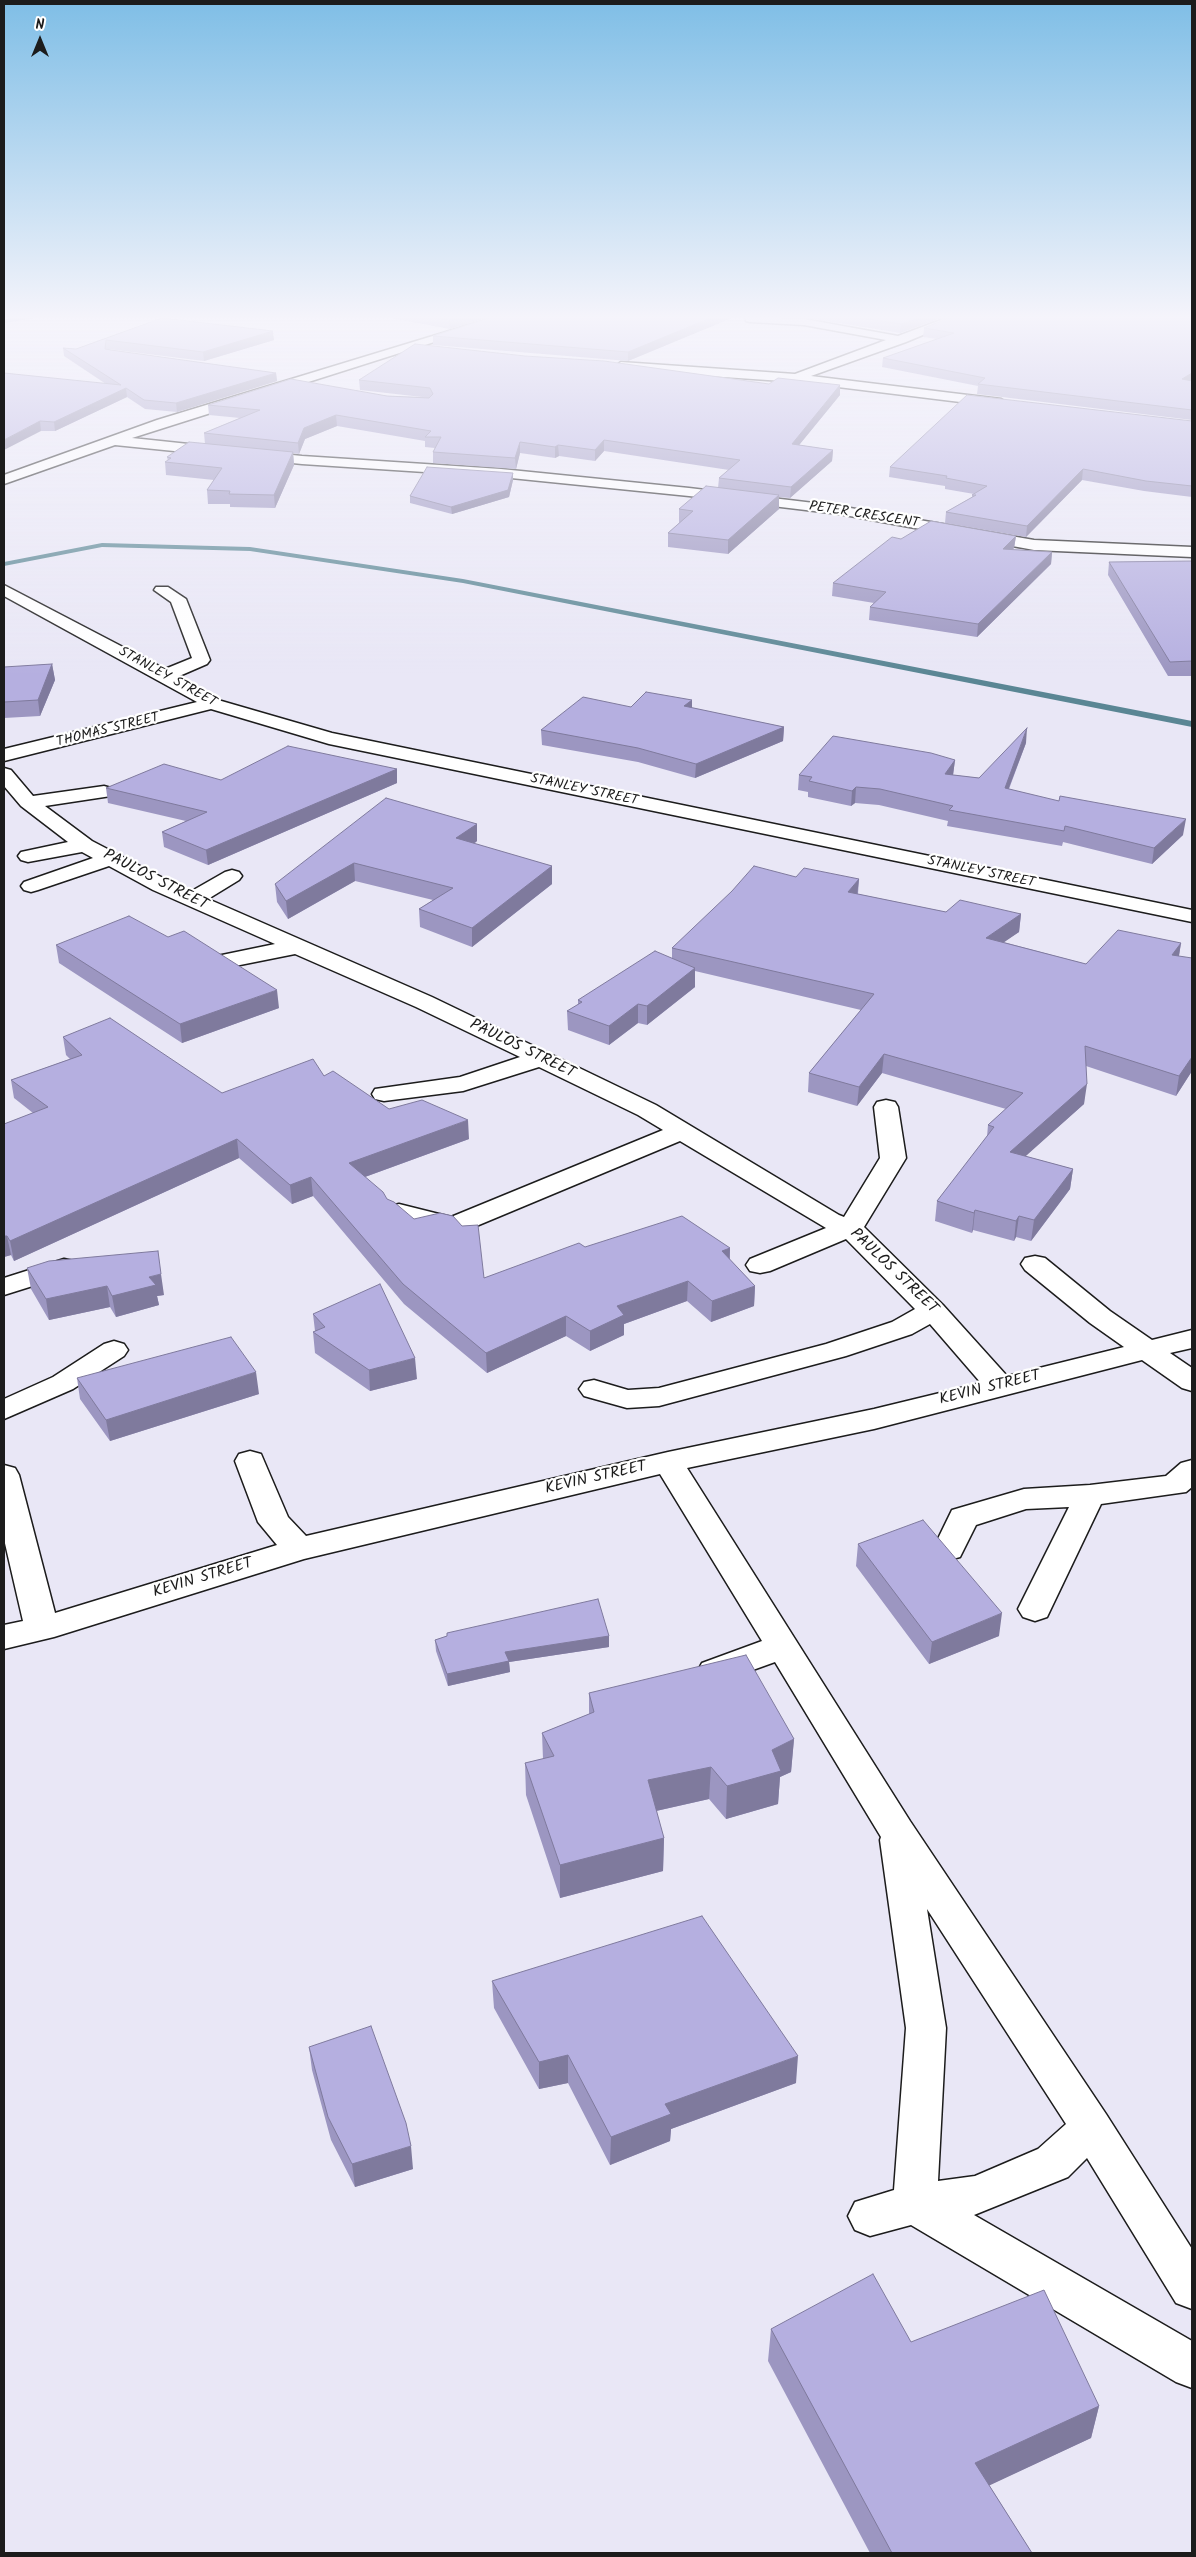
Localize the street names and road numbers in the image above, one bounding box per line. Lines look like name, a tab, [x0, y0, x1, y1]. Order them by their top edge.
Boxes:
street label: PETER CRESCENT	[808, 499, 920, 533]
street label: STANLEY STREET	[115, 644, 219, 712]
street label: THOMAS STREET	[55, 710, 161, 752]
street label: STANLEY STREET	[529, 771, 639, 811]
street label: PAULOS STREET	[99, 846, 211, 916]
street label: STANLEY STREET	[926, 853, 1036, 893]
street label: PAULOS STREET	[466, 1016, 578, 1084]
street label: PAULOS STREET	[845, 1225, 941, 1319]
street label: KEVIN STREET	[938, 1367, 1042, 1411]
street label: KEVIN STREET	[544, 1458, 648, 1500]
street label: KEVIN STREET	[151, 1555, 255, 1603]

